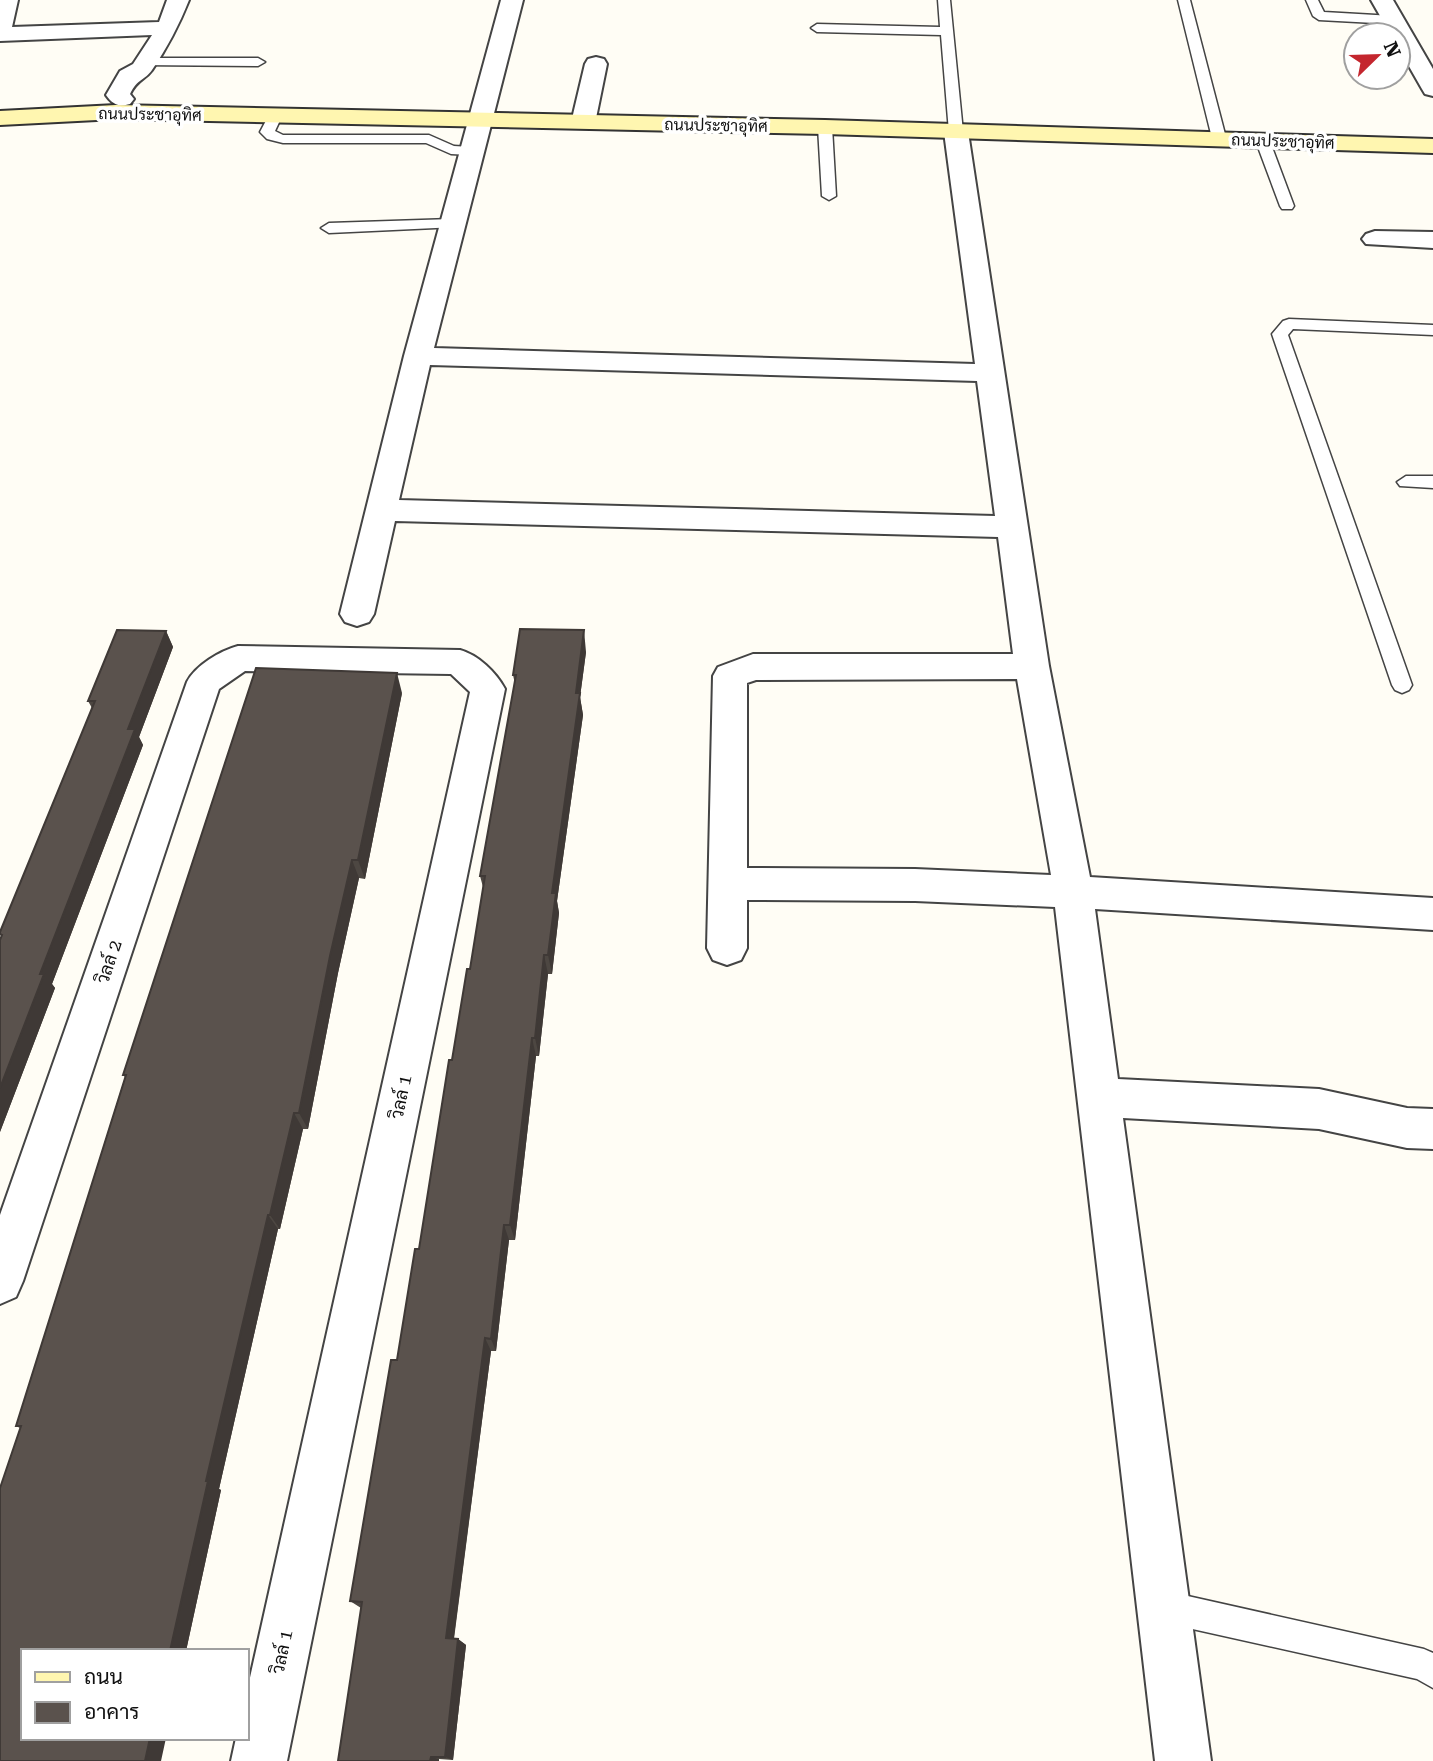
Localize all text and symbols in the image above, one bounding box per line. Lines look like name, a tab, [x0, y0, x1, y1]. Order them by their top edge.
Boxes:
north arrow	[1342, 21, 1412, 91]
text: N	[1379, 38, 1406, 61]
street label: ถนนประชาอุทิศ	[98, 104, 202, 127]
street label: ถนนประชาอุทิศ	[664, 115, 768, 138]
street label: ถนนประชาอุทิศ	[1231, 130, 1335, 155]
street label: วิลล์ 2	[89, 937, 126, 987]
street label: วิลล์ 1	[383, 1072, 415, 1122]
street label: วิลล์ 1	[264, 1627, 296, 1677]
legend	[21, 1649, 248, 1740]
text: ถนน	[84, 1665, 123, 1689]
text: อาคาร	[84, 1700, 140, 1724]

